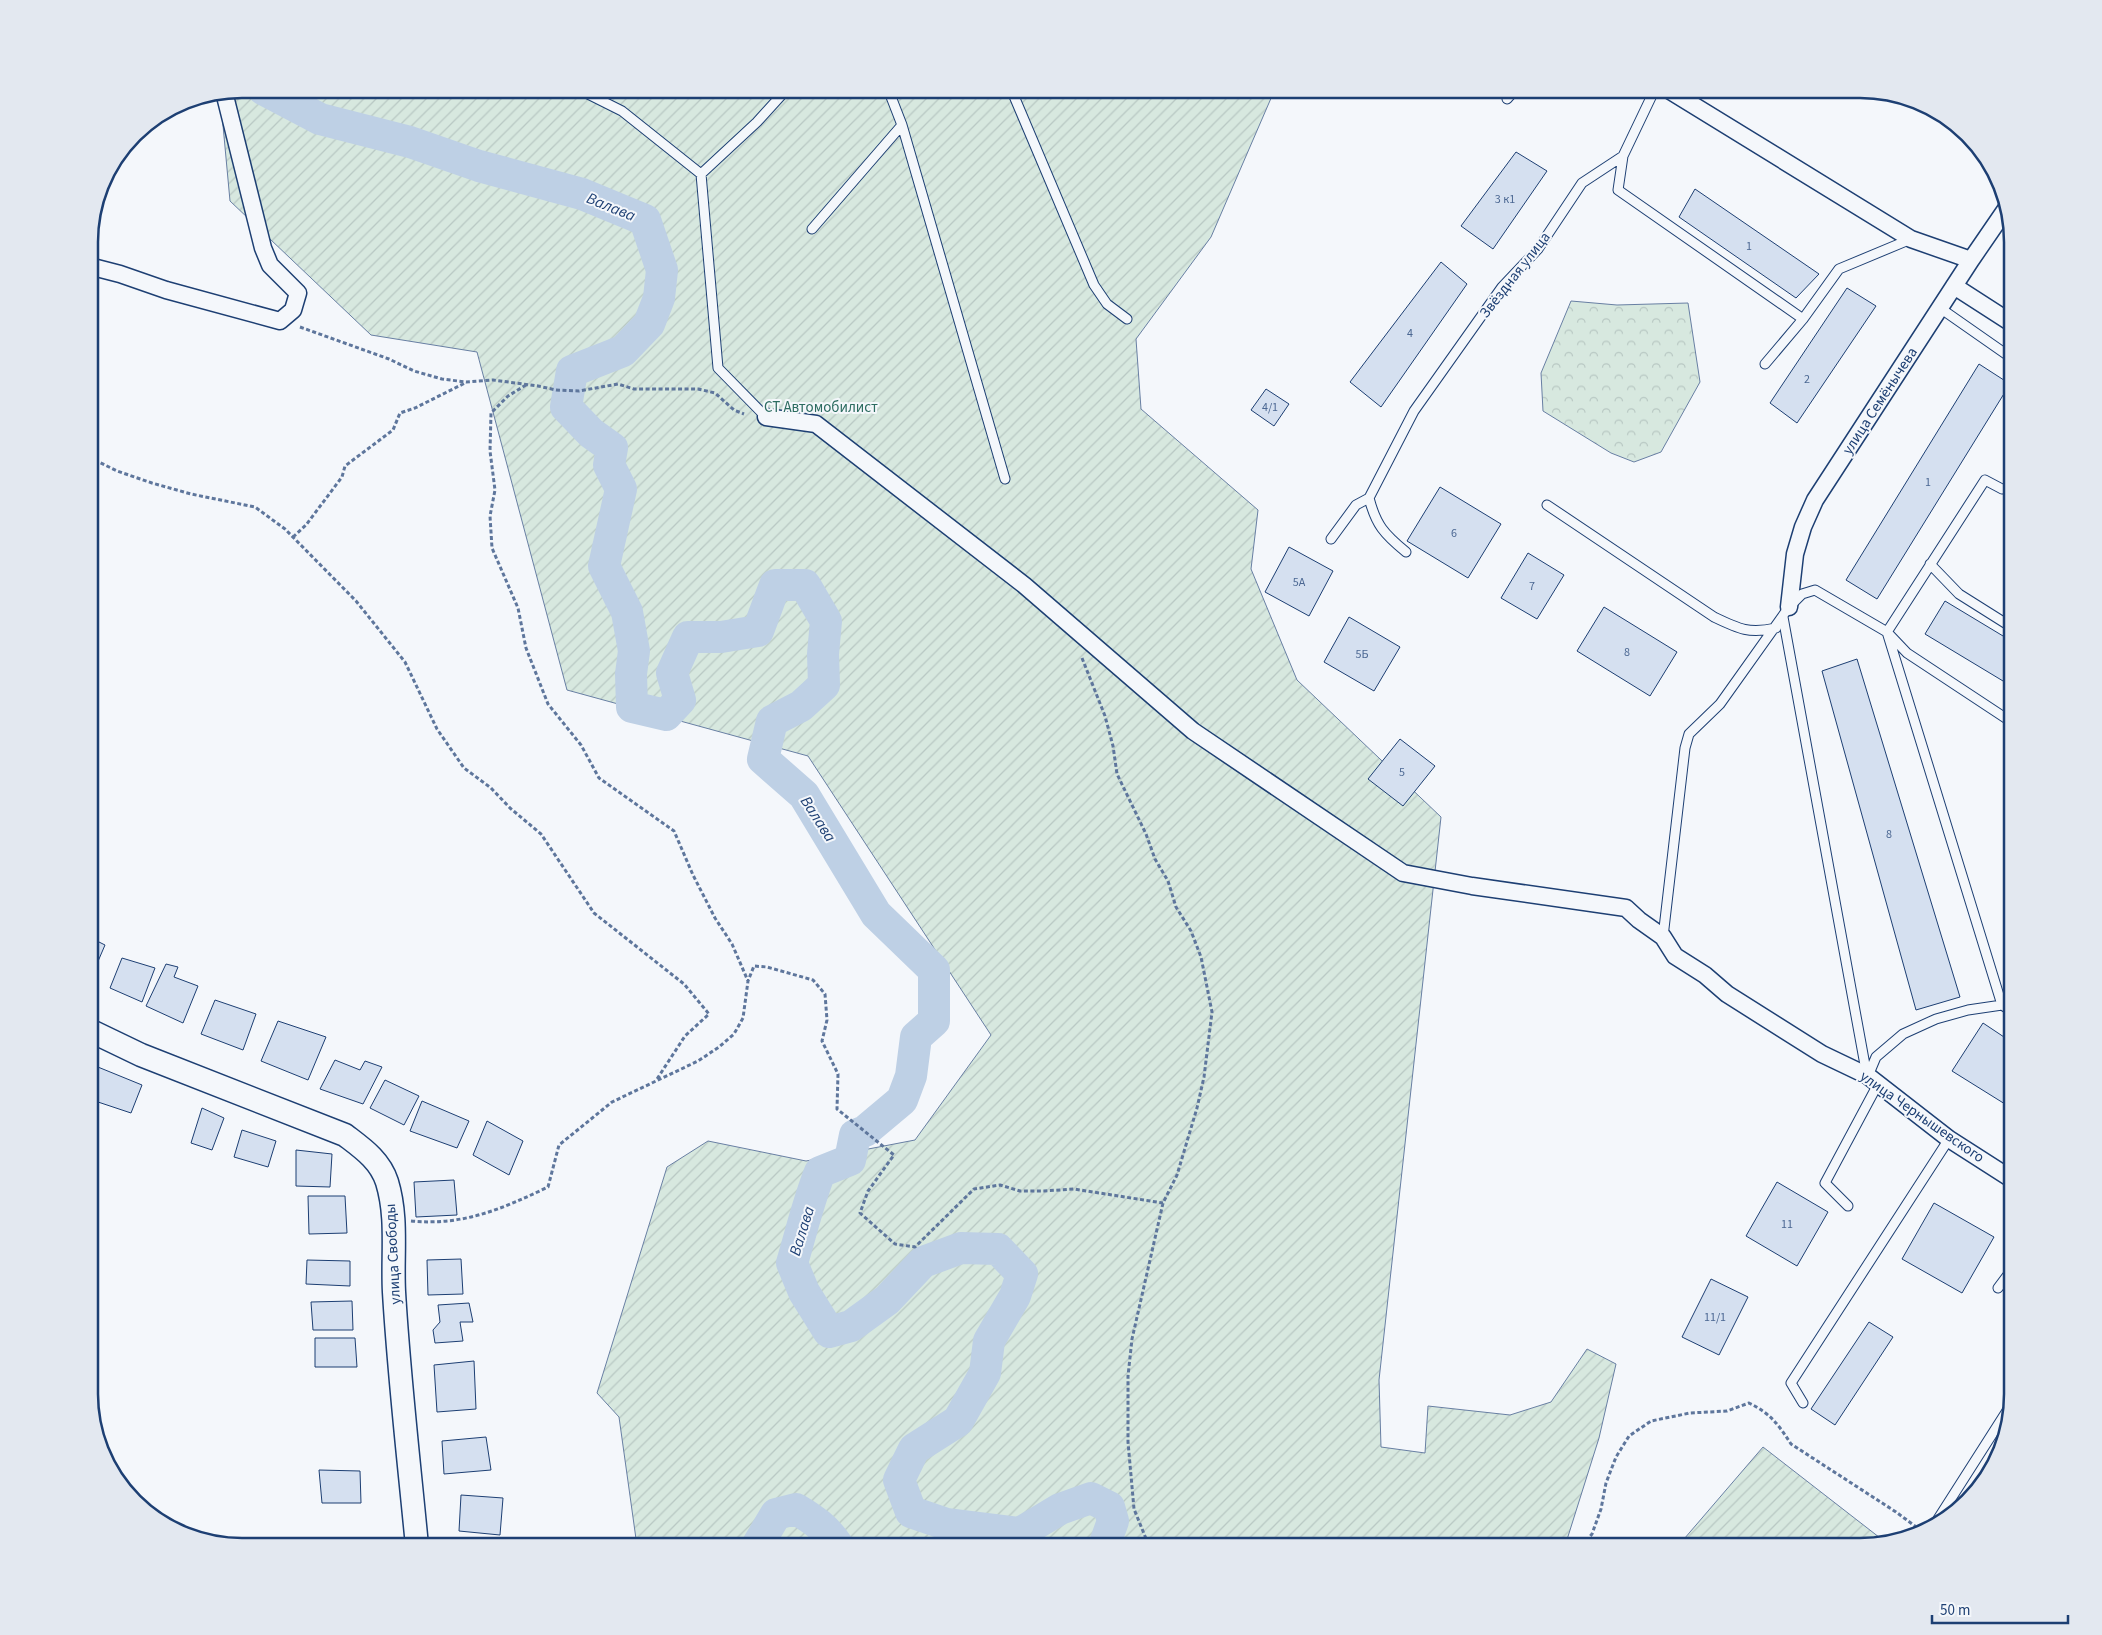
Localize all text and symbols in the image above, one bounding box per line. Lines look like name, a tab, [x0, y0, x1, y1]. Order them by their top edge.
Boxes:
water label: Валава	[583, 187, 639, 227]
house number: 3 к1	[1495, 191, 1515, 208]
street label: Звёздная улица	[1475, 227, 1555, 323]
house number: 1	[1746, 238, 1752, 255]
house number: 4	[1407, 325, 1413, 342]
street label: улица Семёнычева	[1837, 343, 1923, 459]
house number: 2	[1804, 371, 1810, 388]
park label: СТ Автомобилист	[764, 397, 878, 418]
house number: 4/1	[1262, 399, 1278, 416]
house number: 1	[1925, 474, 1931, 491]
house number: 6	[1451, 525, 1457, 542]
house number: 5А	[1293, 574, 1306, 591]
house number: 7	[1529, 578, 1535, 595]
house number: 8	[1624, 644, 1630, 661]
house number: 5Б	[1356, 646, 1368, 663]
house number: 5	[1399, 764, 1405, 781]
water label: Валава	[795, 792, 841, 847]
house number: 8	[1886, 826, 1892, 843]
street label: улица Чернышевского	[1855, 1066, 1989, 1168]
street label: улица Свободы	[380, 1203, 406, 1305]
water label: Валава	[784, 1203, 820, 1259]
house number: 11	[1781, 1216, 1793, 1233]
house number: 11/1	[1704, 1309, 1726, 1326]
scale bar	[1932, 1592, 2068, 1624]
text: 50 m	[1940, 1600, 1970, 1621]

